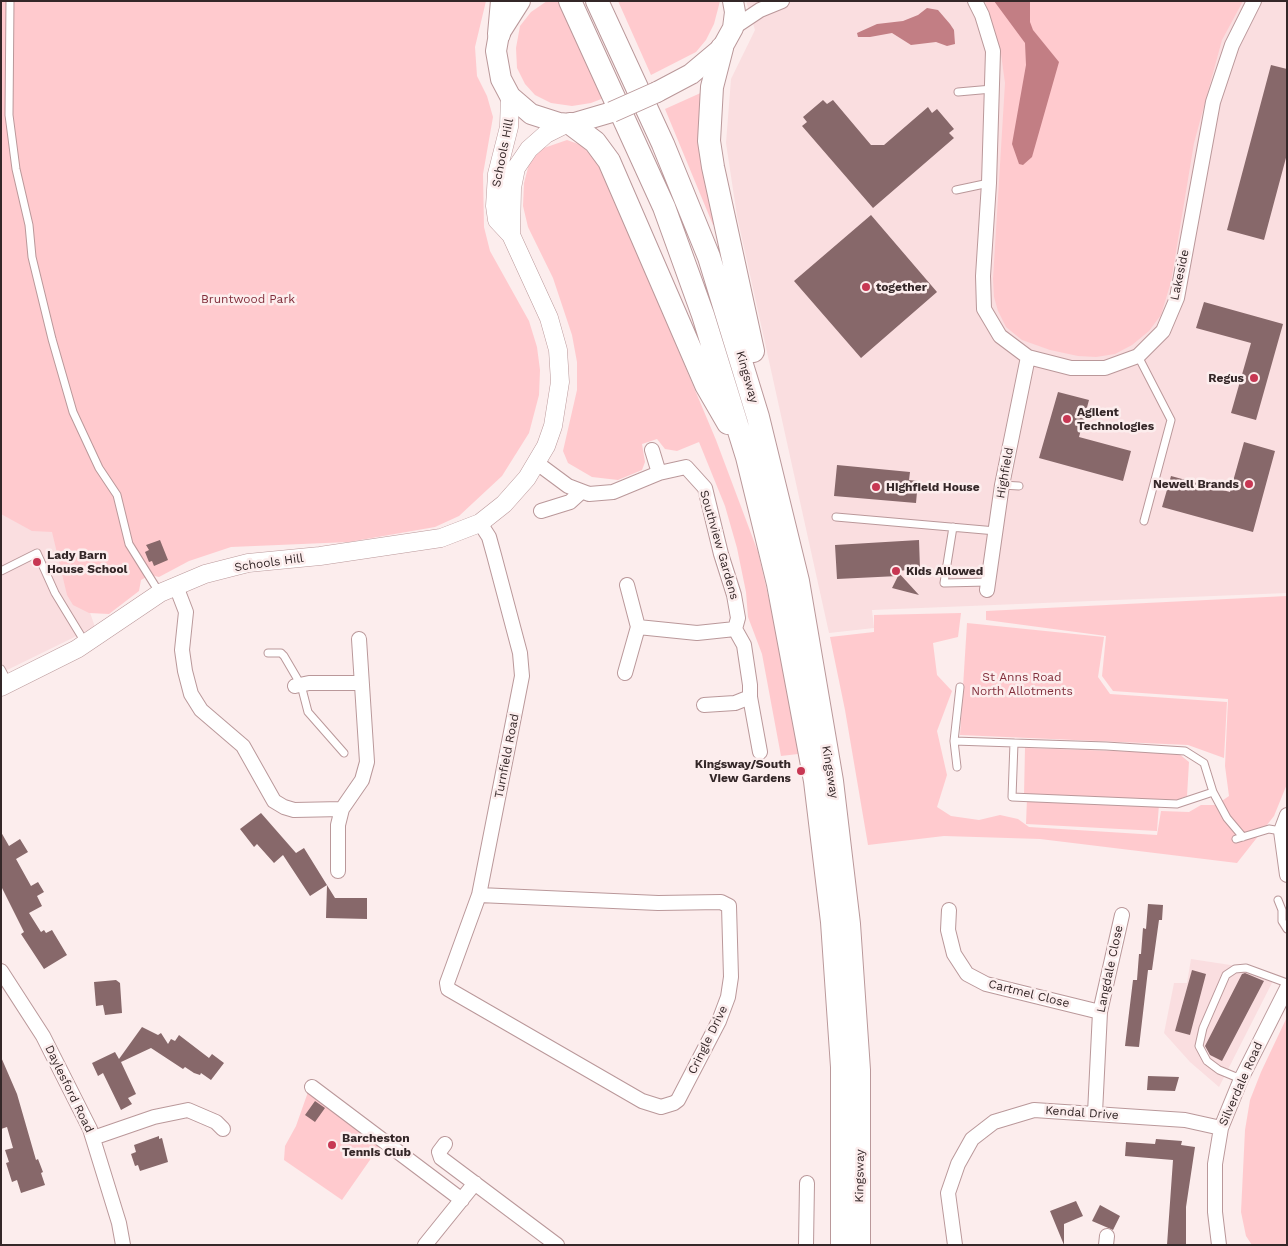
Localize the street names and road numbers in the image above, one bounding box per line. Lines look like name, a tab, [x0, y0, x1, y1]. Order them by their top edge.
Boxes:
street label: Schools Hill	[489, 117, 517, 189]
street label: Lakeside	[1168, 248, 1192, 302]
street label: Kingsway	[733, 349, 761, 405]
street label: Highfield	[993, 446, 1017, 500]
street label: Southview Gardens	[696, 489, 742, 601]
street label: Schools Hill	[234, 551, 304, 575]
street label: Turnfield Road	[492, 713, 522, 799]
street label: Kingsway	[819, 745, 841, 799]
street label: Langdale Close	[1094, 924, 1126, 1014]
street label: Cartmel Close	[987, 977, 1071, 1011]
street label: Cringle Drive	[685, 1003, 731, 1077]
street label: Silverdale Road	[1216, 1040, 1266, 1128]
street label: Daylesford Road	[42, 1043, 96, 1135]
street label: Kendal Drive	[1045, 1103, 1119, 1123]
street label: Kingsway	[852, 1149, 868, 1203]

